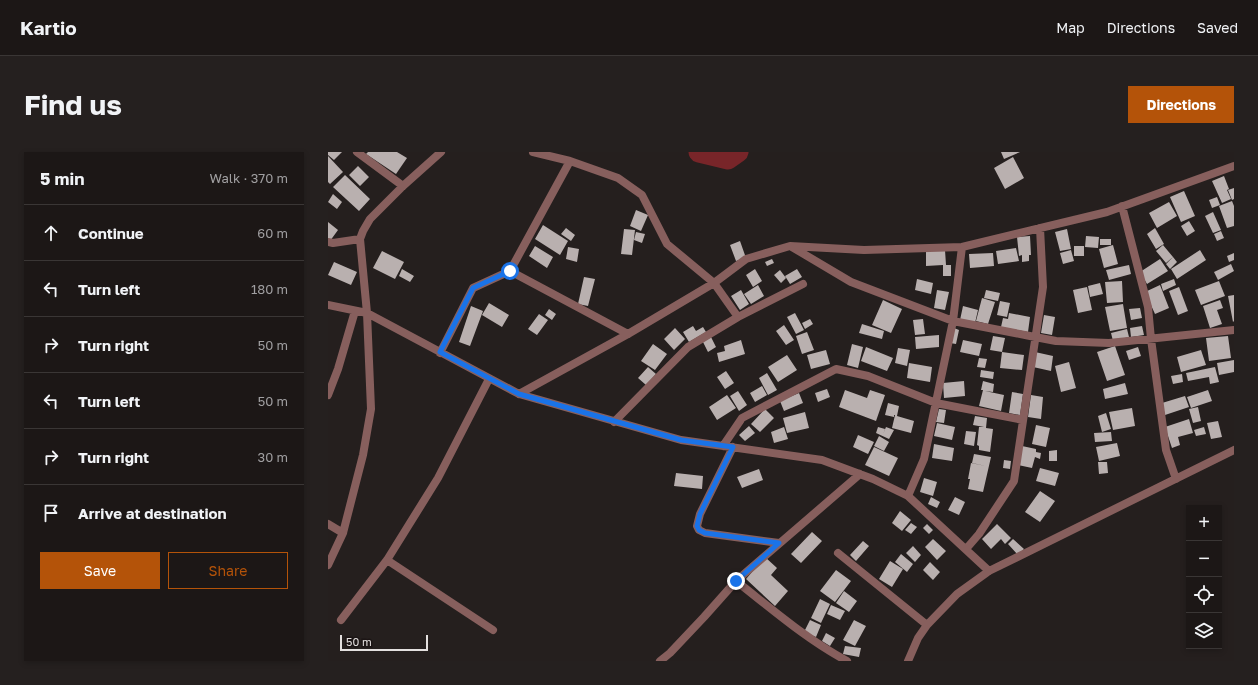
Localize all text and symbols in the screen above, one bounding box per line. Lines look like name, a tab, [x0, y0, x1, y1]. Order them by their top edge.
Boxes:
text: Kartio	[20, 16, 77, 39]
text: Map	[1056, 19, 1085, 36]
text: Directions	[1107, 19, 1175, 36]
text: Saved	[1197, 19, 1238, 36]
button: Directions	[1128, 86, 1234, 123]
text: Find us	[24, 88, 122, 121]
text: 5 min	[40, 168, 84, 189]
text: Walk · 370 m	[209, 170, 288, 186]
icon: ahead	[40, 222, 62, 244]
text: Continue	[78, 224, 144, 242]
text: 60 m	[257, 225, 288, 241]
route start	[501, 262, 519, 280]
icon: left	[40, 278, 62, 300]
text: Turn left	[78, 280, 140, 298]
text: 180 m	[251, 281, 288, 297]
icon: right	[40, 334, 62, 356]
text: Turn right	[78, 336, 149, 354]
text: 50 m	[258, 337, 288, 353]
icon: left	[40, 390, 62, 412]
text: Turn left	[78, 392, 140, 410]
text: 50 m	[258, 393, 288, 409]
icon: right	[40, 446, 62, 468]
text: Turn right	[78, 448, 149, 466]
text: 30 m	[258, 449, 288, 465]
icon: arrive	[40, 502, 62, 524]
text: Arrive at destination	[78, 504, 227, 522]
map controls	[1186, 505, 1222, 649]
button: +	[1186, 505, 1222, 541]
button: −	[1186, 541, 1222, 577]
button: Save	[40, 552, 160, 589]
button: Share	[168, 552, 288, 589]
route end	[727, 572, 745, 590]
button: locate	[1186, 577, 1222, 613]
button: layers	[1186, 613, 1222, 649]
scale bar	[340, 633, 428, 652]
text: 50 m	[346, 635, 372, 648]

